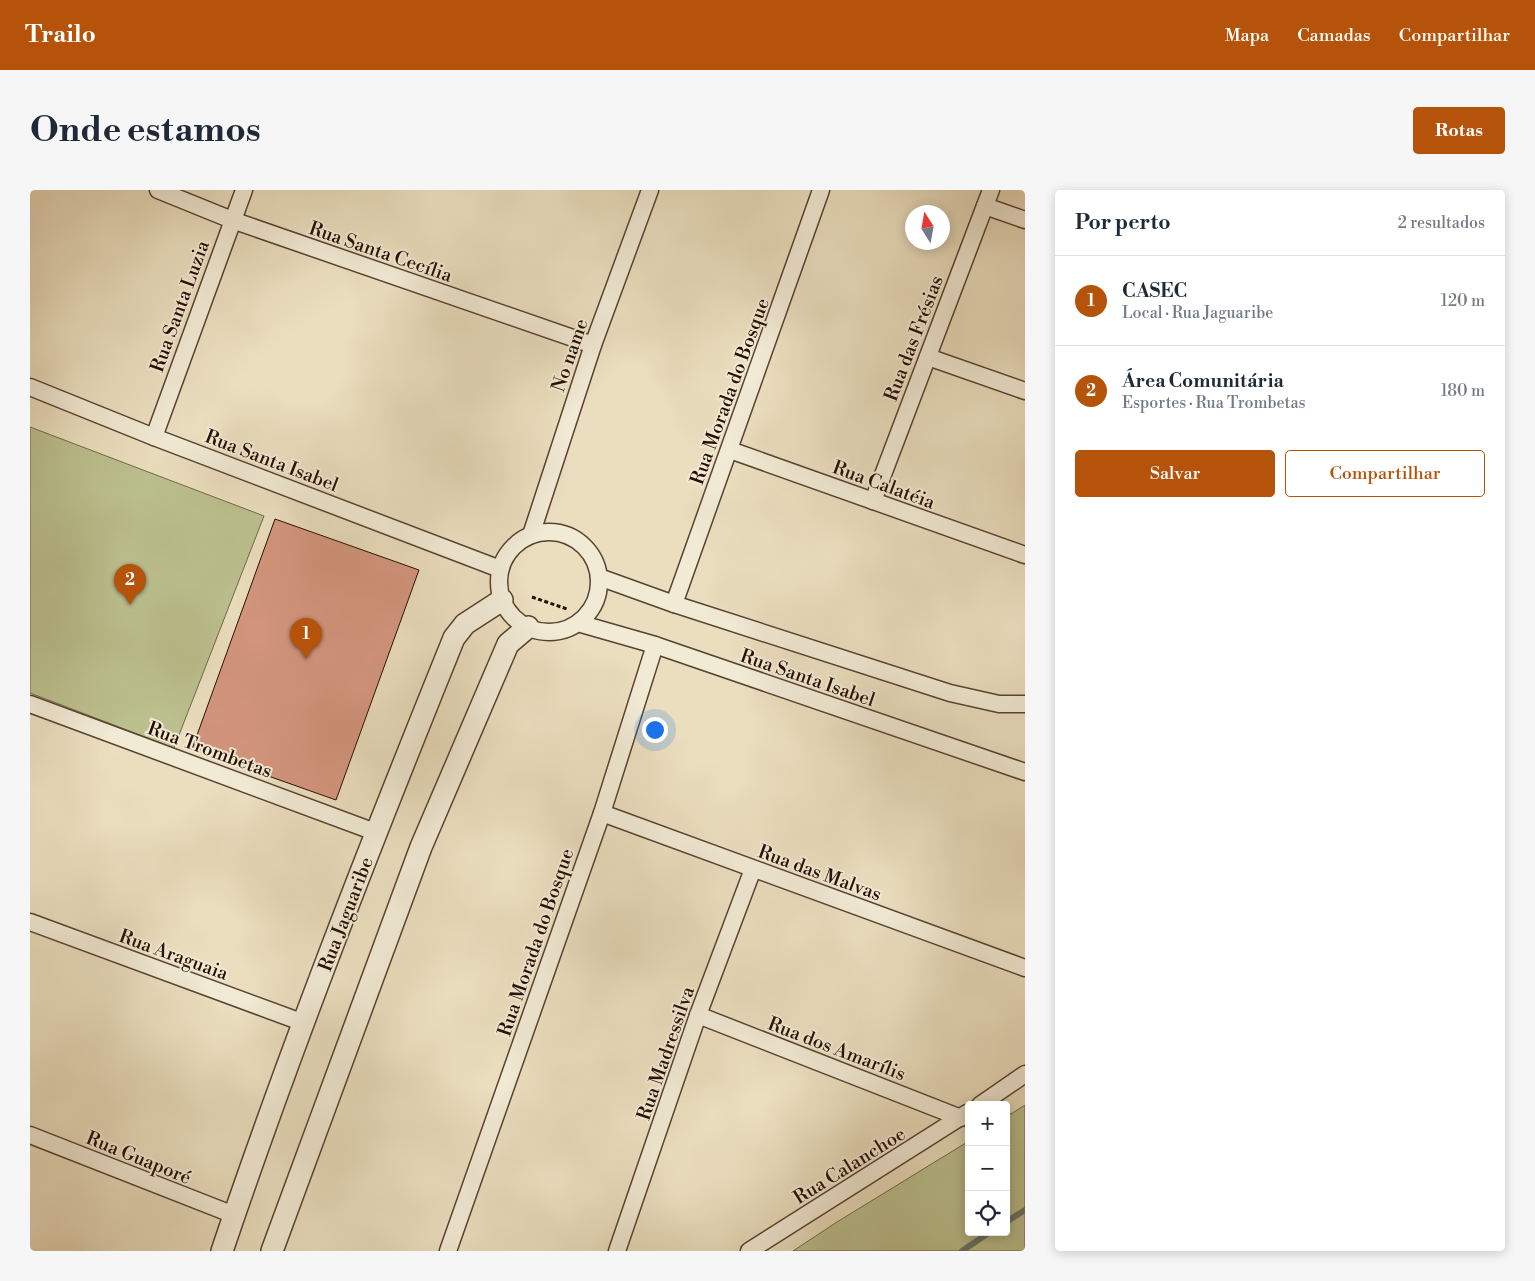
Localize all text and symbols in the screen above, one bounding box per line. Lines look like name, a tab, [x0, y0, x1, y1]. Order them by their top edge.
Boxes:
text: Trailo	[25, 20, 96, 50]
text: Mapa	[1225, 24, 1269, 47]
text: Camadas	[1297, 24, 1371, 47]
text: Compartilhar	[1399, 24, 1510, 47]
button: Rotas	[1413, 107, 1505, 154]
text: Onde estamos	[30, 109, 261, 152]
north arrow	[905, 205, 950, 250]
text: Por perto	[1075, 210, 1171, 236]
text: 2 resultados	[1398, 213, 1485, 233]
street label: Rua Santa Cecília	[306, 216, 456, 288]
street label: Rua Santa Luzia	[145, 237, 215, 375]
street label: Rua das Frésias	[879, 272, 949, 405]
text: CASEC	[1122, 279, 1187, 303]
text: 1	[1087, 291, 1095, 311]
text: 120 m	[1441, 291, 1485, 311]
street label: Rua Morada do Bosque	[685, 295, 775, 488]
text: Local · Rua Jaguaribe	[1122, 303, 1273, 323]
street label: No name	[546, 316, 594, 395]
text: Área Comunitária	[1122, 369, 1284, 393]
text: 2	[1086, 381, 1096, 401]
text: 180 m	[1441, 381, 1485, 401]
text: Esportes · Rua Trombetas	[1122, 393, 1306, 413]
street label: Rua Santa Isabel	[201, 424, 342, 498]
button: Salvar	[1075, 450, 1275, 497]
button: Compartilhar	[1285, 450, 1485, 497]
street label: Rua Calatéia	[829, 455, 939, 515]
pin: 2	[114, 564, 146, 605]
pin: 1	[290, 618, 322, 659]
street label: Rua Santa Isabel	[737, 644, 879, 712]
street label: Rua Trombetas	[144, 716, 275, 784]
your location	[642, 717, 668, 743]
street label: Rua das Malvas	[755, 839, 885, 906]
street label: Rua Morada do Bosque	[493, 845, 579, 1039]
street label: Rua Jaguaribe	[313, 854, 379, 975]
street label: Rua Araguaia	[116, 924, 232, 986]
street label: Rua Madressilva	[632, 983, 700, 1123]
street label: Rua dos Amarílis	[764, 1012, 909, 1086]
map controls	[965, 1101, 1010, 1236]
button: +	[965, 1101, 1010, 1146]
street label: Rua Calanchoe	[789, 1122, 910, 1210]
street label: Rua Guaporé	[83, 1126, 195, 1190]
button: −	[965, 1146, 1010, 1191]
button: locate	[965, 1191, 1010, 1236]

